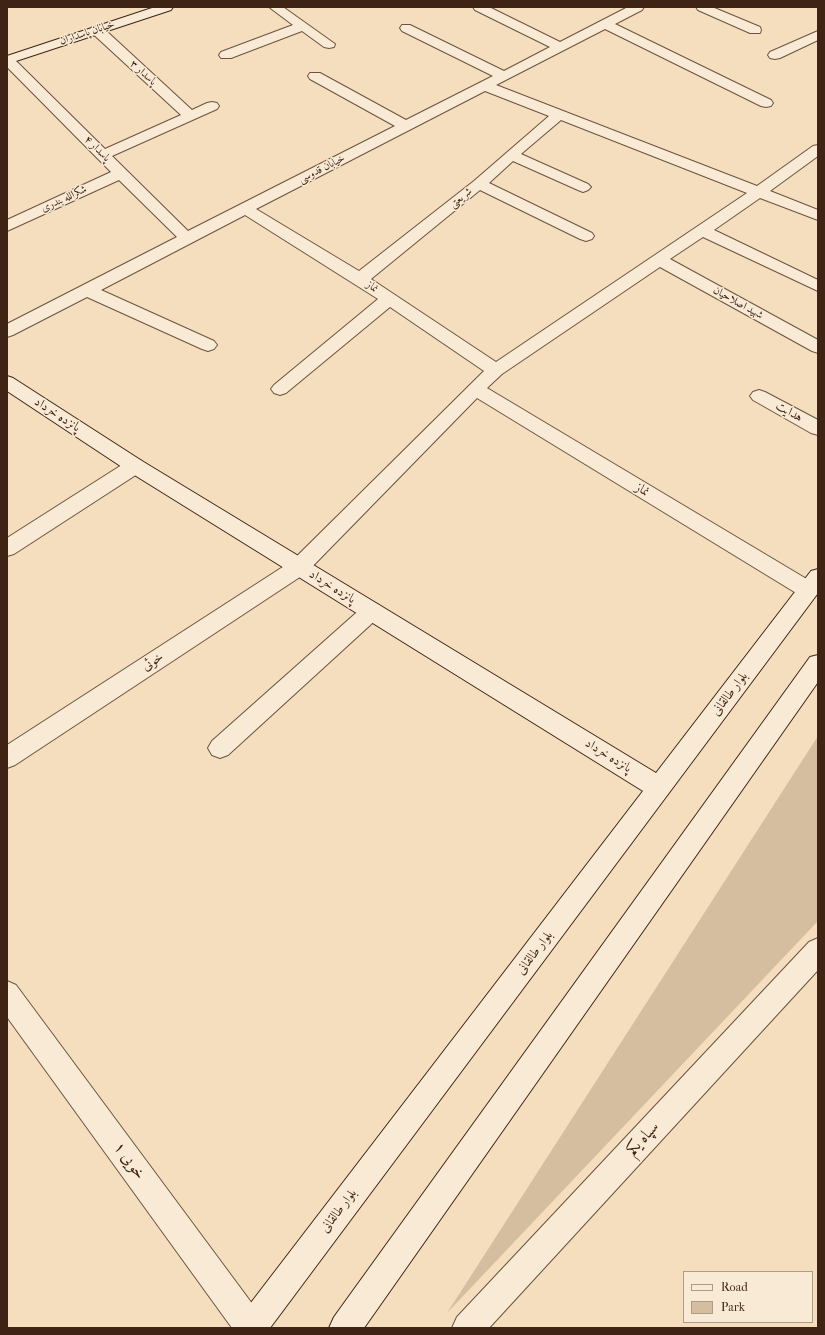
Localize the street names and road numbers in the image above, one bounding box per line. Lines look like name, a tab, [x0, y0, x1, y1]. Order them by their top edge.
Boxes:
street label: خیابان پاسداران	[58, 18, 116, 48]
street label: پاسدار ۳	[127, 58, 159, 88]
street label: پاسدار ۴	[81, 133, 113, 165]
street label: خیابان قدوسی	[297, 152, 347, 186]
street label: شکرالله بندری	[39, 183, 89, 215]
street label: شریعتی	[447, 185, 475, 211]
street label: نماز	[363, 278, 381, 296]
street label: شهید اصلاحیان	[711, 284, 765, 322]
street label: پانزده خرداد	[31, 394, 83, 436]
street label: هدایت	[773, 398, 805, 426]
street label: نماز	[632, 480, 652, 500]
street label: پانزده خرداد	[306, 567, 358, 607]
street label: خوئی	[139, 649, 167, 675]
street label: بلوار طالقانی	[708, 669, 752, 719]
street label: پانزده خرداد	[582, 736, 634, 776]
street label: بلوار طالقانی	[513, 928, 557, 978]
street label: سپاه یکم	[622, 1118, 664, 1160]
street label: خویی ۱	[109, 1138, 149, 1184]
street label: بلوار طالقانی	[317, 1186, 361, 1236]

